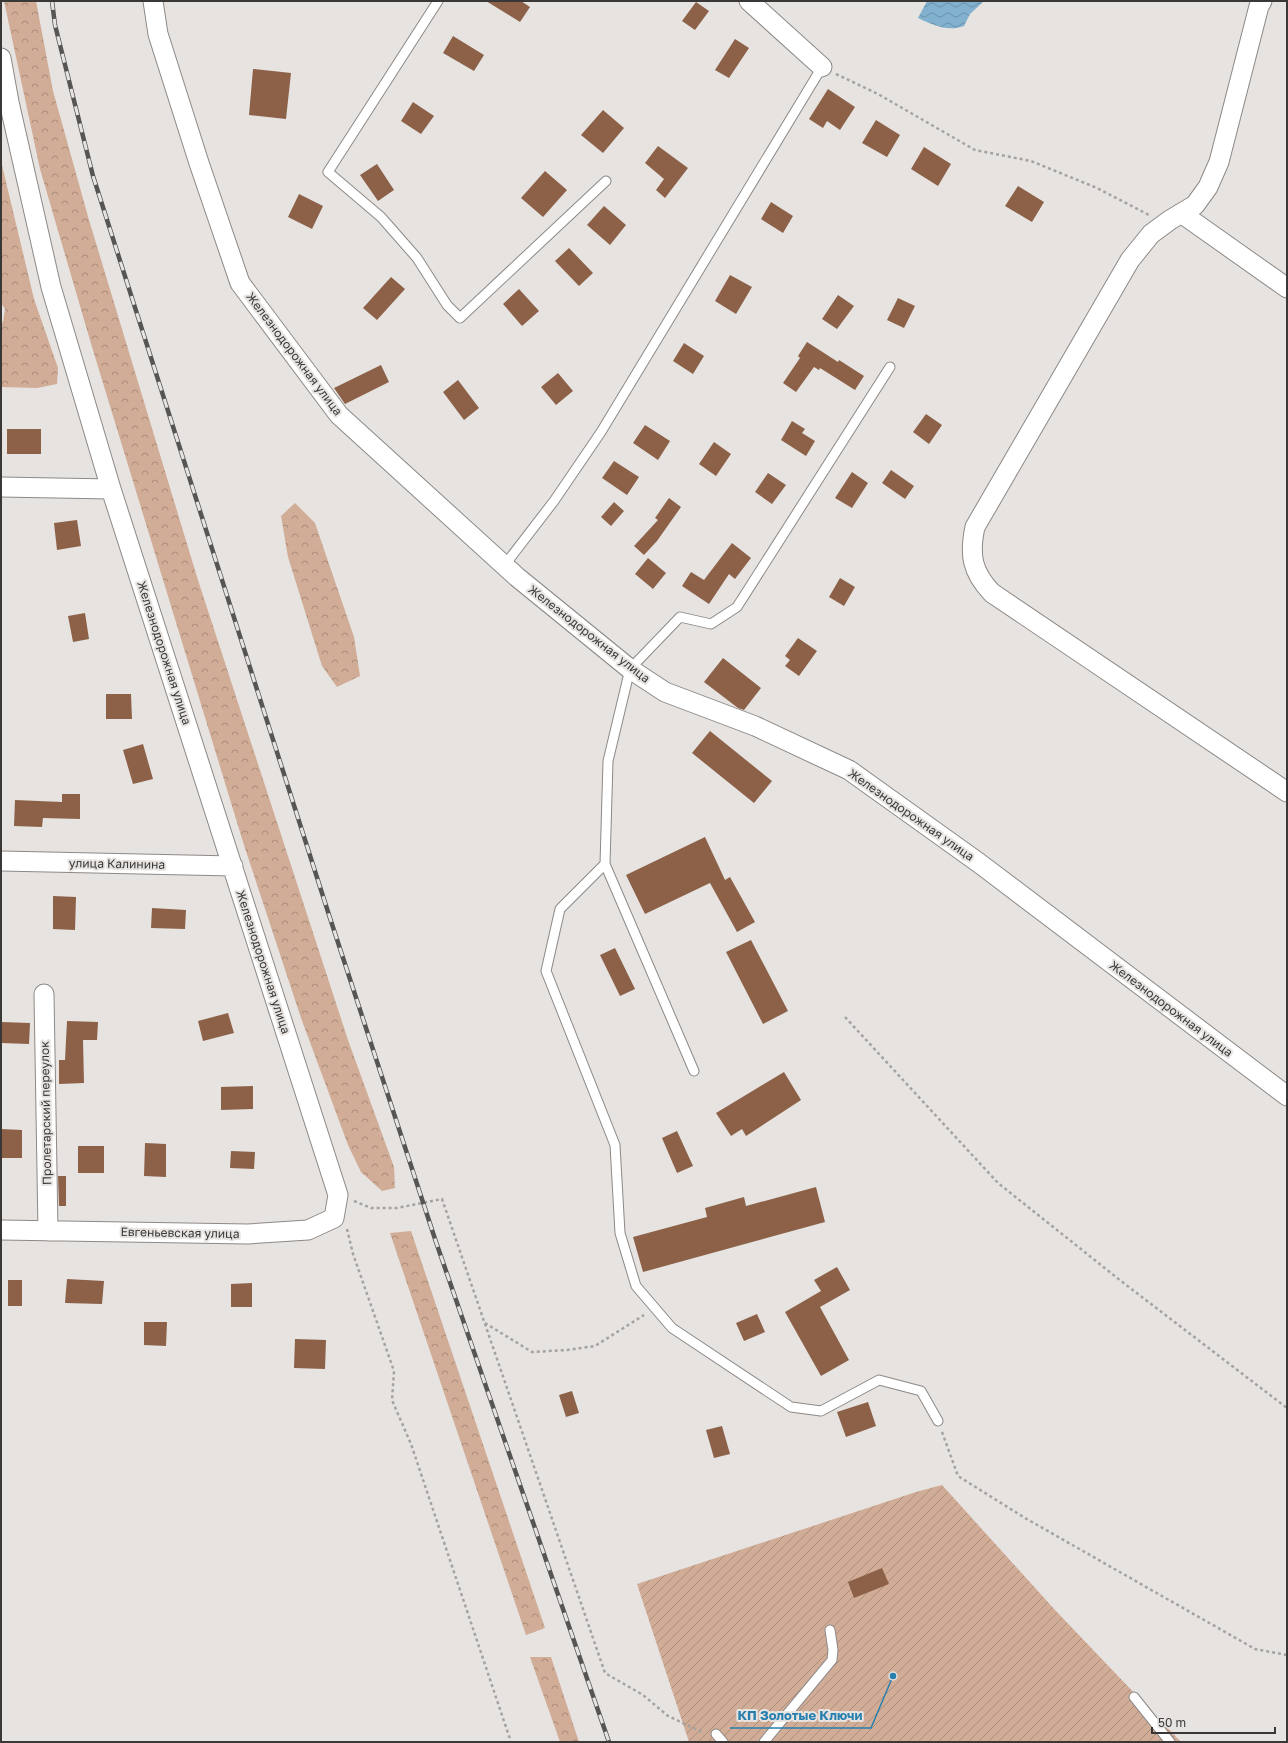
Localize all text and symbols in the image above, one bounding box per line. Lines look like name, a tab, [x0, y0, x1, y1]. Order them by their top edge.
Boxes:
street label: Железнодорожная улица	[243, 289, 346, 418]
street label: Железнодорожная улица	[134, 579, 195, 727]
street label: Железнодорожная улица	[525, 581, 653, 686]
street label: Железнодорожная улица	[845, 765, 977, 864]
street label: улица Калинина	[69, 855, 165, 872]
street label: Железнодорожная улица	[233, 888, 294, 1036]
street label: Железнодорожная улица	[1107, 957, 1236, 1060]
street label: Пролетарский переулок	[37, 1041, 54, 1185]
street label: Евгеньевская улица	[120, 1224, 240, 1241]
callout: КП Золотые Ключи	[730, 1703, 871, 1728]
text: КП Золотые Ключи	[737, 1707, 863, 1723]
scale bar	[1152, 1709, 1275, 1735]
text: 50 m	[1158, 1715, 1186, 1730]

